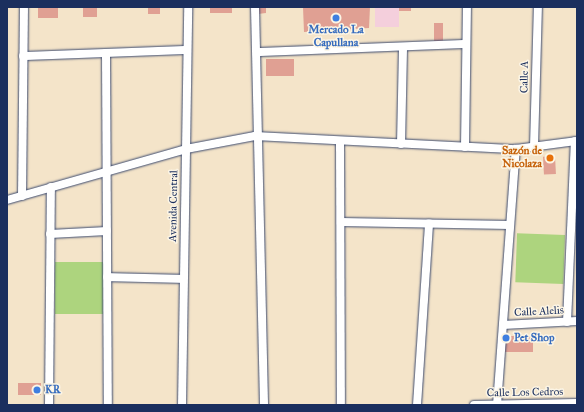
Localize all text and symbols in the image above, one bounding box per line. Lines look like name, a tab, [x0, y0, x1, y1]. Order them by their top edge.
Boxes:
marker: Mercado La Capullana	[331, 13, 341, 23]
place label: Mercado La Capullana	[308, 24, 364, 50]
street label: Calle A	[518, 61, 532, 93]
place label: Sazón de Nicolaza	[502, 145, 542, 171]
marker: Sazón de Nicolaza	[545, 153, 555, 163]
street label: Avenida Central	[167, 170, 181, 242]
street label: Calle Alelis	[514, 304, 564, 320]
place label: Pet Shop	[514, 331, 554, 345]
marker: Pet Shop	[501, 333, 511, 343]
place label: KR	[45, 383, 61, 397]
marker: KR	[32, 385, 42, 395]
street label: Calle Los Cedros	[487, 386, 563, 400]

